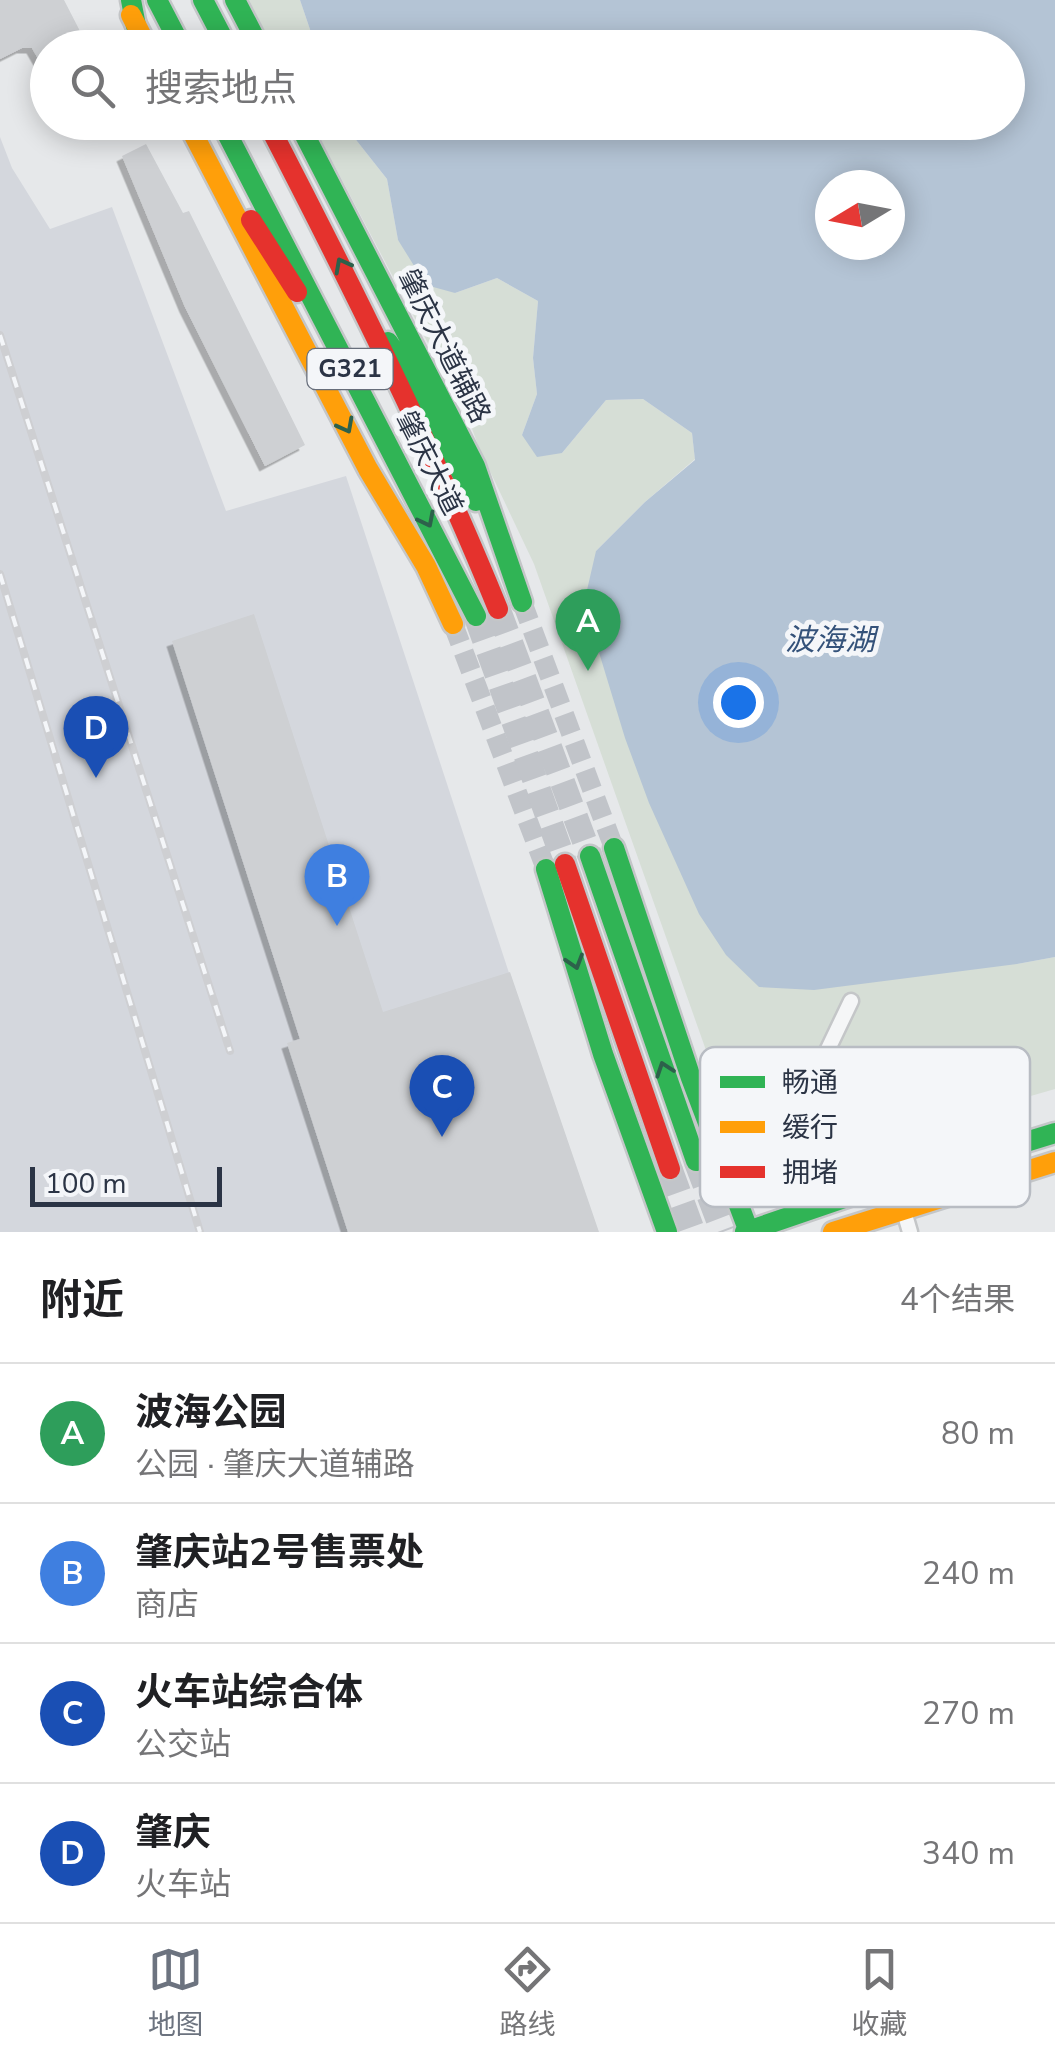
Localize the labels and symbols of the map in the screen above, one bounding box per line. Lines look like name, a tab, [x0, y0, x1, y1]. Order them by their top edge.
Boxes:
north arrow	[815, 170, 905, 260]
one-way arrow	[334, 258, 354, 276]
street label: 肇庆大道辅路	[389, 263, 499, 429]
road number: G321	[308, 349, 392, 389]
street label: 肇庆大道	[387, 404, 471, 522]
one-way arrow	[334, 415, 353, 433]
one-way arrow	[415, 510, 435, 528]
pin: A	[556, 588, 620, 671]
water label: 波海湖	[785, 620, 879, 661]
your location	[713, 677, 764, 728]
pin: D	[64, 696, 128, 778]
pin: B	[304, 844, 370, 926]
one-way arrow	[563, 953, 584, 970]
legend	[700, 1047, 1030, 1207]
pin: C	[410, 1054, 474, 1137]
one-way arrow	[656, 1062, 676, 1079]
text: 畅通	[782, 1064, 838, 1102]
text: 缓行	[782, 1109, 838, 1147]
text: 拥堵	[782, 1154, 838, 1192]
scale bar	[30, 1162, 222, 1206]

